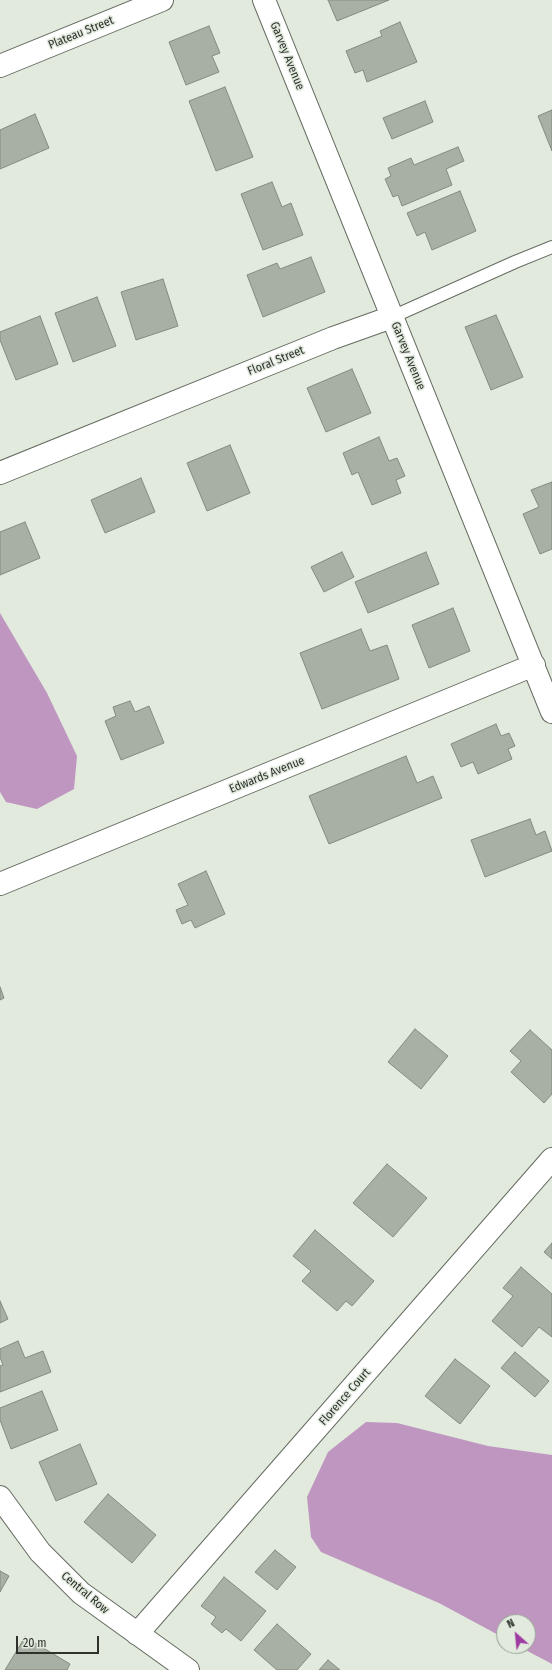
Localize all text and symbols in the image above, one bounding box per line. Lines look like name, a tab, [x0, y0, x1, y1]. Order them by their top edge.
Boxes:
street label: Plateau Street	[46, 13, 116, 53]
street label: Garvey Avenue	[267, 20, 307, 92]
street label: Garvey Avenue	[388, 320, 428, 392]
street label: Floral Street	[246, 343, 306, 379]
street label: Edwards Avenue	[227, 753, 307, 797]
street label: Florence Court	[316, 1366, 374, 1428]
street label: Central Row	[58, 1569, 112, 1617]
north arrow	[496, 1614, 536, 1654]
text: N	[505, 1616, 517, 1631]
scale bar	[18, 1628, 101, 1654]
text: 20 m	[23, 1636, 47, 1650]

